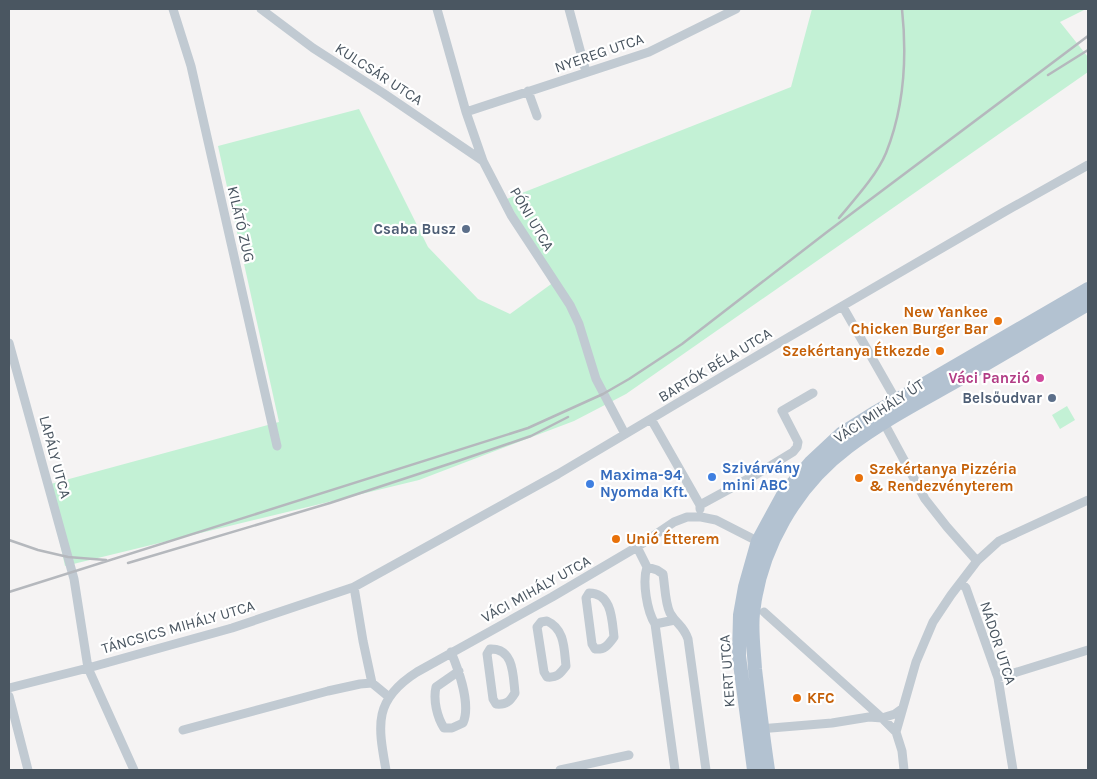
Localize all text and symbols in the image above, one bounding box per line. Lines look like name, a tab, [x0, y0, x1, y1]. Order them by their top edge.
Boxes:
street label: NYEREG UTCA	[552, 29, 646, 77]
street label: KULCSÁR UTCA	[332, 39, 426, 109]
street label: KILÁTÓ ZUG	[224, 184, 258, 264]
street label: PÓNI UTCA	[506, 184, 558, 254]
place label: Csaba Busz	[374, 220, 456, 238]
marker: Csaba Busz	[460, 223, 472, 235]
place label: New Yankee Chicken Burger Bar	[851, 303, 988, 338]
marker: New Yankee Chicken Burger Bar	[992, 315, 1004, 327]
street label: BARTÓK BÉLA UTCA	[655, 324, 775, 406]
place label: Szekértanya Étkezde	[782, 341, 930, 360]
marker: Szekértanya Étkezde	[934, 345, 946, 357]
place label: Váci Panzió	[948, 369, 1030, 387]
marker: Váci Panzió	[1034, 372, 1046, 384]
street label: VÁCI MIHÁLY ÚT	[830, 375, 928, 447]
place label: Belsőudvar	[962, 389, 1042, 407]
marker: Belsőudvar	[1046, 392, 1058, 404]
street label: LAPÁLY UTCA	[35, 414, 75, 501]
place label: Szivárvány mini ABC	[722, 459, 800, 494]
place label: Szekértanya Pizzéria & Rendezvényterem	[869, 460, 1017, 495]
place label: Maxima-94 Nyomda Kft.	[600, 466, 687, 501]
marker: Szivárvány mini ABC	[706, 471, 718, 483]
marker: Szekértanya Pizzéria & Rendezvényterem	[853, 472, 865, 484]
marker: Maxima-94 Nyomda Kft.	[584, 478, 596, 490]
place label: Unió Étterem	[626, 529, 720, 548]
marker: Unió Étterem	[610, 533, 622, 545]
street label: VÁCI MIHÁLY UTCA	[478, 551, 594, 626]
street label: TÁNCSICS MIHÁLY UTCA	[99, 596, 257, 657]
street label: NÁDOR UTCA	[976, 599, 1020, 687]
street label: KERT UTCA	[715, 634, 739, 708]
place label: KFC	[807, 689, 835, 707]
marker: KFC	[791, 692, 803, 704]

